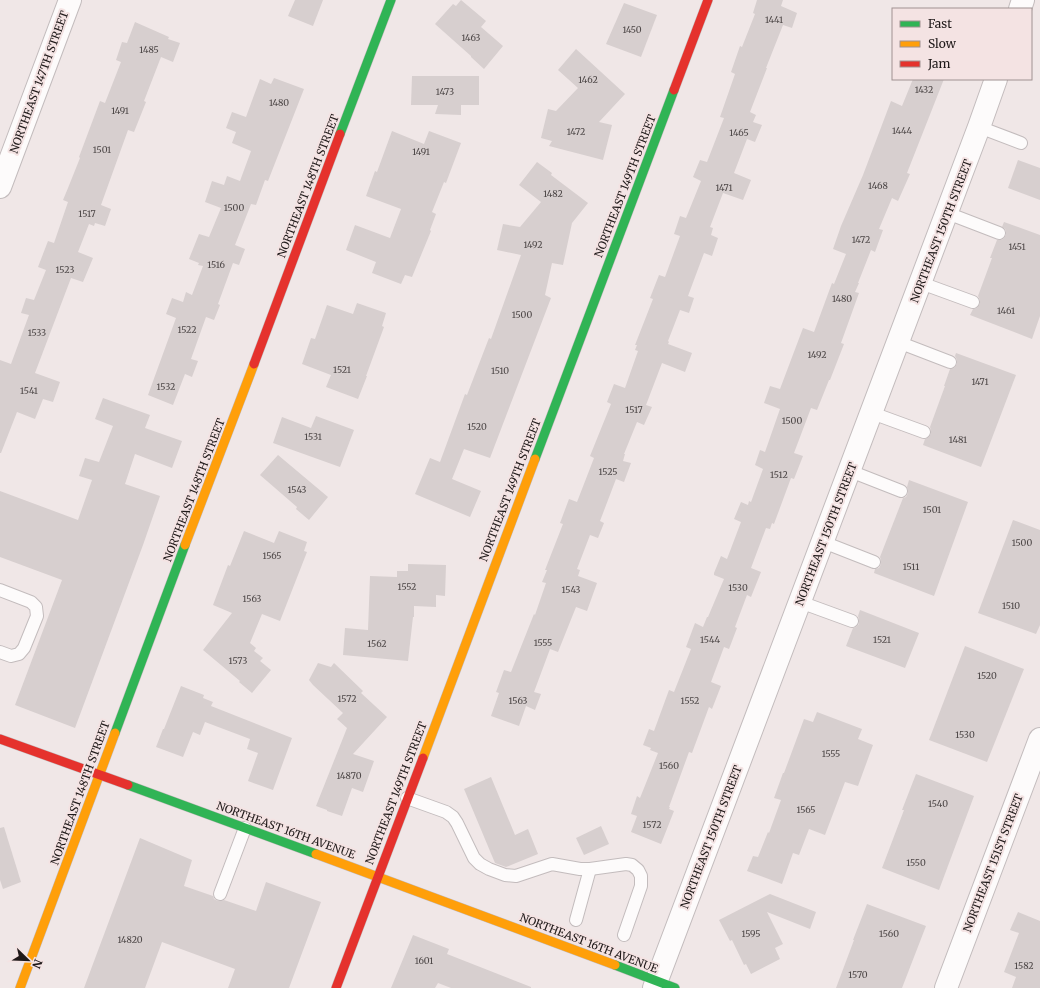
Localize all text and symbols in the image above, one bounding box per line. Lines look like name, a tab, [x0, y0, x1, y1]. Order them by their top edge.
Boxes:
street label: NORTHEAST 147TH STREET	[7, 8, 72, 155]
legend	[892, 8, 1032, 80]
house number: 1441	[765, 14, 783, 25]
text: Fast	[928, 16, 952, 31]
house number: 1450	[622, 24, 642, 35]
house number: 1463	[461, 32, 481, 43]
text: Slow	[928, 36, 957, 51]
house number: 1485	[139, 44, 159, 55]
text: Jam	[927, 56, 951, 71]
house number: 1462	[578, 74, 598, 85]
house number: 1432	[915, 84, 933, 95]
house number: 1473	[436, 86, 454, 97]
house number: 1480	[269, 97, 289, 108]
house number: 1491	[111, 105, 129, 116]
street label: NORTHEAST 148TH STREET	[274, 112, 342, 259]
street label: NORTHEAST 149TH STREET	[591, 112, 659, 259]
house number: 1444	[892, 125, 913, 136]
house number: 1472	[567, 126, 585, 137]
house number: 1465	[729, 127, 749, 138]
house number: 1501	[93, 144, 111, 155]
house number: 1491	[412, 146, 430, 157]
street label: NORTHEAST 150TH STREET	[907, 157, 975, 305]
house number: 1468	[868, 180, 888, 191]
house number: 1471	[715, 182, 733, 193]
house number: 1482	[543, 188, 563, 199]
house number: 1500	[224, 202, 244, 213]
house number: 1517	[78, 208, 96, 219]
house number: 1472	[852, 234, 870, 245]
house number: 1492	[523, 239, 543, 250]
house number: 1451	[1008, 241, 1026, 252]
house number: 1516	[207, 259, 225, 270]
house number: 1523	[56, 264, 74, 275]
house number: 1480	[832, 293, 852, 304]
house number: 1461	[997, 305, 1015, 316]
house number: 1500	[512, 309, 532, 320]
house number: 1522	[177, 324, 197, 335]
house number: 1533	[28, 327, 46, 338]
house number: 1492	[807, 349, 827, 360]
house number: 1521	[333, 364, 351, 375]
house number: 1510	[491, 365, 509, 376]
house number: 1471	[971, 376, 989, 387]
house number: 1532	[157, 381, 175, 392]
house number: 1541	[20, 385, 38, 396]
house number: 1517	[625, 404, 643, 415]
house number: 1500	[782, 415, 802, 426]
street label: NORTHEAST 148TH STREET	[160, 416, 228, 563]
street label: NORTHEAST 149TH STREET	[476, 416, 544, 563]
house number: 1520	[467, 421, 487, 432]
house number: 1531	[304, 431, 322, 442]
house number: 1481	[949, 434, 967, 445]
street label: NORTHEAST 150TH STREET	[792, 460, 860, 608]
house number: 1525	[599, 466, 617, 477]
house number: 1512	[770, 469, 788, 480]
house number: 1543	[288, 484, 306, 495]
house number: 1501	[923, 504, 941, 515]
house number: 1500	[1012, 537, 1032, 548]
house number: 1565	[262, 550, 282, 561]
house number: 1511	[903, 561, 919, 572]
house number: 1552	[398, 581, 416, 592]
house number: 1530	[728, 582, 748, 593]
house number: 1543	[562, 584, 580, 595]
house number: 1563	[243, 593, 261, 604]
house number: 1510	[1002, 600, 1020, 611]
house number: 1544	[700, 634, 720, 645]
house number: 1521	[873, 634, 891, 645]
house number: 1555	[534, 637, 552, 648]
house number: 1562	[367, 638, 387, 649]
house number: 1573	[229, 655, 247, 666]
house number: 1520	[977, 670, 997, 681]
house number: 1572	[338, 693, 357, 704]
house number: 1563	[509, 695, 527, 706]
house number: 1552	[681, 695, 699, 706]
street label: NORTHEAST 148TH STREET	[47, 719, 113, 867]
street label: NORTHEAST 149TH STREET	[362, 719, 430, 866]
house number: 1530	[955, 729, 975, 740]
house number: 1555	[822, 748, 840, 759]
house number: 1560	[659, 760, 679, 771]
street label: NORTHEAST 150TH STREET	[677, 763, 745, 911]
house number: 14870	[337, 770, 362, 781]
street label: NORTHEAST 151ST STREET	[960, 791, 1026, 934]
street label: NORTHEAST 16TH AVENUE	[215, 798, 357, 862]
house number: 1540	[928, 798, 948, 809]
house number: 1565	[796, 804, 816, 815]
house number: 1572	[643, 819, 662, 830]
house number: 1550	[906, 857, 926, 868]
street label: NORTHEAST 16TH AVENUE	[518, 910, 660, 976]
house number: 1595	[741, 928, 761, 939]
house number: 1560	[879, 928, 899, 939]
house number: 14820	[117, 934, 143, 945]
north arrow	[8, 940, 48, 980]
house number: 1601	[415, 955, 433, 966]
text: N	[29, 957, 45, 971]
house number: 1582	[1014, 960, 1034, 971]
house number: 1570	[848, 969, 868, 980]

